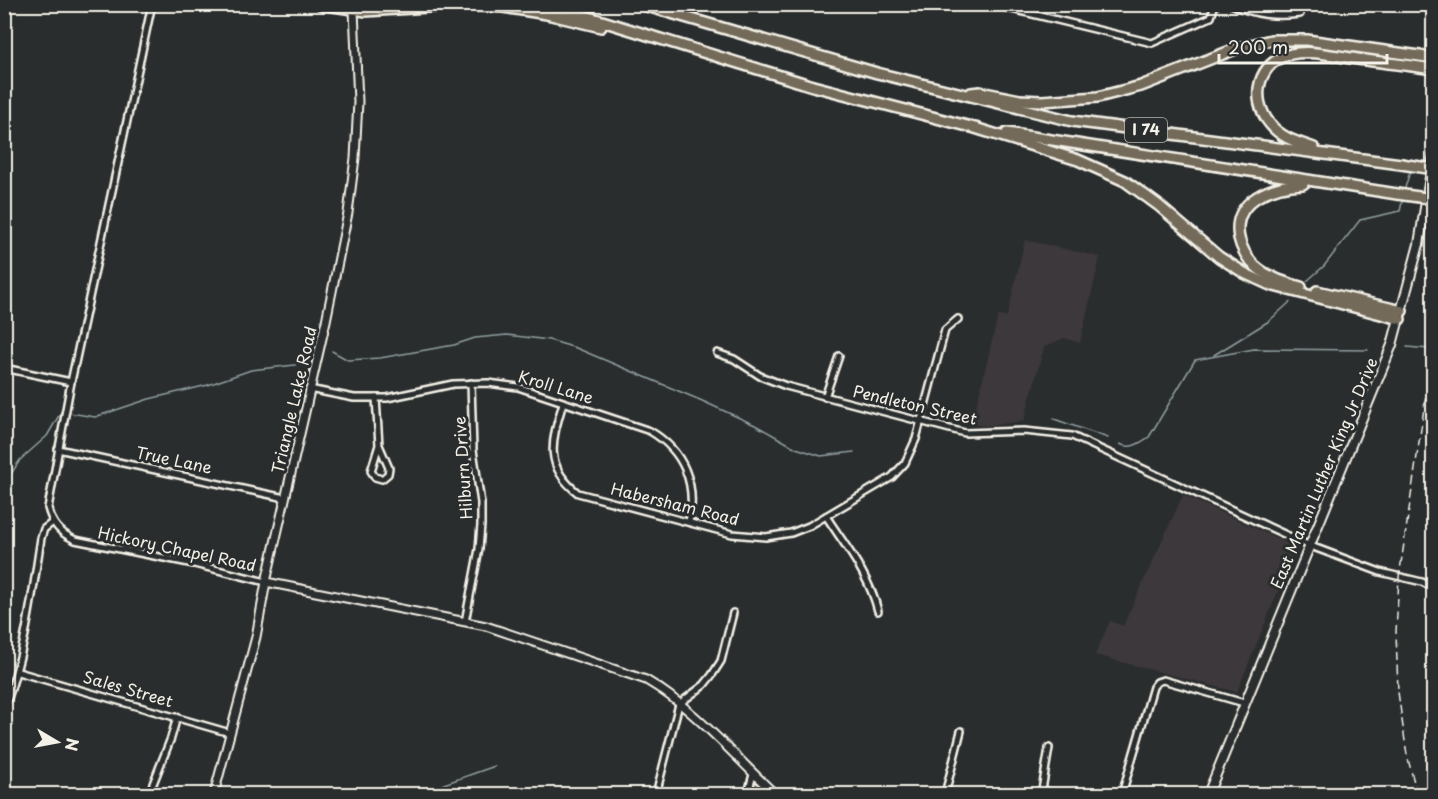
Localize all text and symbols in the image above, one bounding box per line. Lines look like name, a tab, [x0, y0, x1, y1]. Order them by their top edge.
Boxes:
scale bar	[1219, 27, 1387, 65]
text: 200 m	[1228, 33, 1288, 60]
road number: I 74	[1125, 118, 1167, 142]
street label: Triangle Lake Road	[264, 324, 322, 476]
street label: East Martin Luther King Jr Drive	[1263, 353, 1383, 592]
street label: Kroll Lane	[516, 363, 597, 409]
street label: Pendleton Street	[851, 378, 980, 430]
street label: Hilburn Drive	[446, 416, 478, 520]
street label: True Lane	[134, 439, 214, 479]
street label: Habersham Road	[609, 476, 742, 531]
street label: Hickory Chapel Road	[96, 520, 259, 577]
street label: Sales Street	[81, 664, 176, 712]
north arrow	[27, 712, 87, 772]
text: N	[60, 736, 86, 753]

